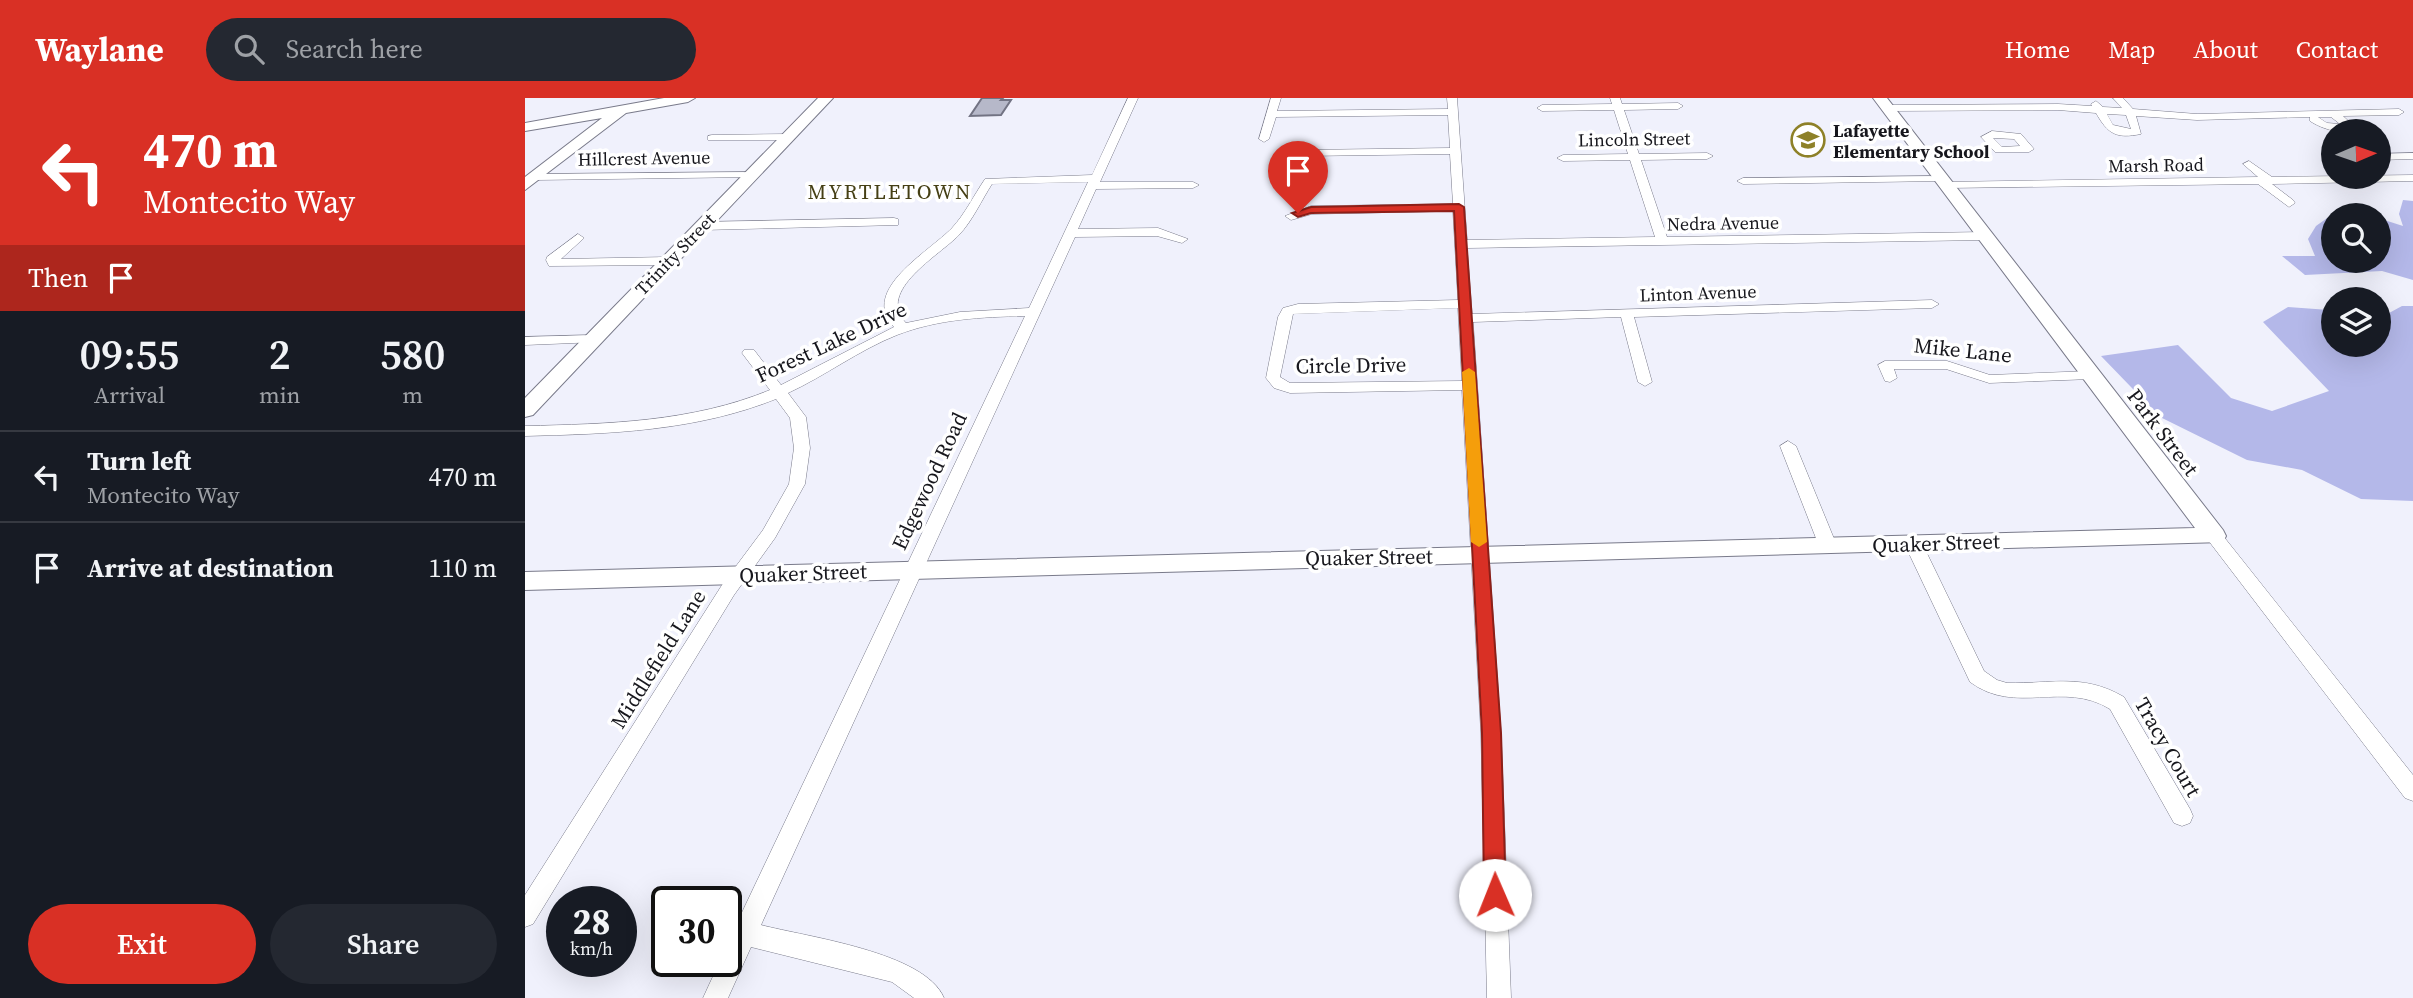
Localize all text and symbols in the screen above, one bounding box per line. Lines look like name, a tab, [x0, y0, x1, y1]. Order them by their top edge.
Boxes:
search box	[206, 18, 696, 81]
text: Waylane	[35, 27, 164, 72]
icon: search	[230, 30, 268, 68]
text: Search here	[286, 31, 423, 67]
text: Home	[2005, 33, 2070, 66]
text: Map	[2108, 33, 2155, 66]
text: About	[2193, 33, 2258, 66]
text: Contact	[2296, 33, 2378, 66]
text: 470 m	[143, 116, 278, 183]
place label: Lafayette Elementary School	[1833, 118, 1990, 164]
north arrow	[2321, 119, 2391, 189]
map controls	[2321, 119, 2391, 357]
school or university icon: Lafayette Elementary School	[1789, 121, 1827, 159]
icon: left	[28, 126, 119, 217]
street label: Lincoln Street	[1578, 126, 1691, 152]
pin	[1268, 141, 1328, 213]
street label: Hillcrest Avenue	[577, 144, 711, 172]
icon: arrive	[1279, 152, 1317, 190]
street label: Marsh Road	[2108, 152, 2204, 178]
district label: MYRTLETOWN	[808, 177, 972, 206]
text: Montecito Way	[143, 180, 355, 224]
button: search	[2321, 203, 2391, 273]
street label: Trinity Street	[629, 207, 721, 301]
street label: Nedra Avenue	[1667, 210, 1779, 236]
icon: arrive	[102, 259, 140, 297]
text: Then	[28, 260, 88, 296]
street label: Linton Avenue	[1639, 278, 1757, 308]
button: layers	[2321, 287, 2391, 357]
street label: Forest Lake Drive	[751, 294, 911, 390]
text: 09:55	[79, 325, 179, 383]
text: 2	[269, 325, 291, 383]
text: 580	[380, 325, 445, 383]
street label: Mike Lane	[1913, 330, 2013, 370]
street label: Circle Drive	[1295, 350, 1407, 380]
text: Arrival	[94, 379, 165, 411]
text: min	[259, 379, 300, 411]
text: m	[402, 379, 423, 411]
street label: Park Street	[2121, 382, 2205, 482]
street label: Edgewood Road	[884, 407, 974, 554]
text: Turn left	[87, 443, 191, 479]
icon: left	[28, 458, 66, 496]
text: 470 m	[429, 459, 497, 495]
text: Montecito Way	[87, 479, 240, 511]
street label: Quaker Street	[1872, 526, 2000, 560]
street label: Quaker Street	[1305, 541, 1433, 573]
icon: arrive	[28, 549, 66, 587]
text: Arrive at destination	[87, 550, 334, 586]
text: 110 m	[429, 550, 497, 586]
street label: Quaker Street	[739, 556, 867, 590]
street label: Middlefield Lane	[604, 584, 712, 734]
street label: Tracy Court	[2128, 692, 2208, 802]
position arrow	[1458, 858, 1532, 932]
speed limit sign: 30	[651, 886, 742, 977]
text: 28	[573, 898, 610, 946]
button: Exit	[28, 904, 256, 984]
button: Share	[270, 904, 497, 984]
text: km/h	[570, 936, 613, 961]

